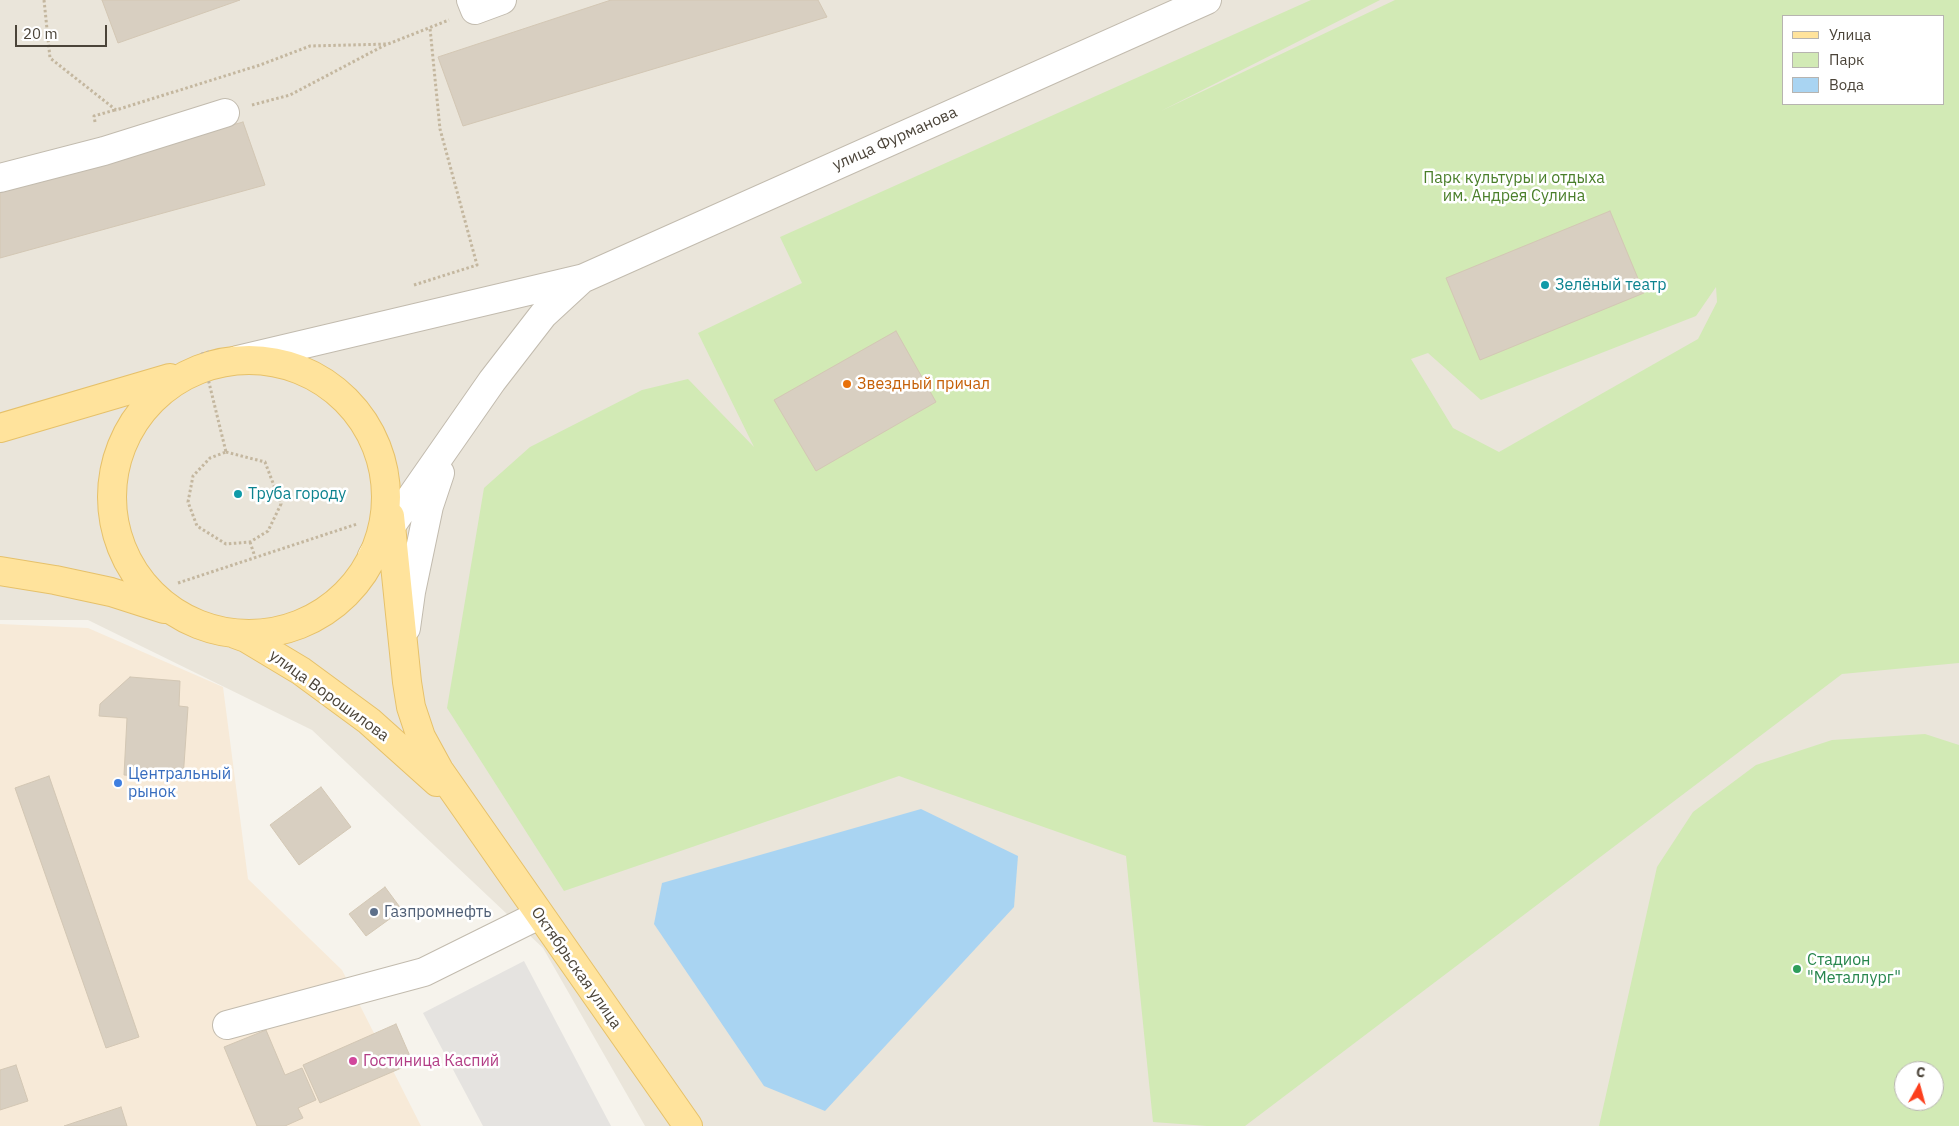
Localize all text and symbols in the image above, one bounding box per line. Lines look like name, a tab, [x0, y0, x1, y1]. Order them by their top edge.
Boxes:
scale bar	[18, 15, 110, 47]
legend	[1782, 15, 1944, 105]
text: 20 m	[23, 24, 58, 43]
text: Улица	[1829, 25, 1871, 44]
text: Парк	[1829, 50, 1864, 69]
text: Вода	[1829, 75, 1864, 94]
street label: улица Фурманова	[830, 103, 960, 175]
park label: Парк культуры и отдыха им. Андрея Сулина	[1423, 168, 1605, 206]
place label: Зелёный театр	[1555, 275, 1666, 295]
marker: Зелёный театр	[1539, 279, 1551, 291]
place label: Звездный причал	[857, 374, 990, 394]
marker: Звездный причал	[841, 378, 853, 390]
place label: Труба городу	[248, 484, 346, 504]
marker: Труба городу	[232, 488, 244, 500]
street label: улица Ворошилова	[265, 646, 393, 746]
place label: Центральный рынок	[128, 764, 231, 802]
marker: Центральный рынок	[112, 777, 124, 789]
place label: Газпромнефть	[384, 902, 492, 922]
street label: Октябрьская улица	[527, 903, 625, 1033]
marker: Газпромнефть	[368, 906, 380, 918]
place label: Стадион "Металлург"	[1807, 950, 1901, 988]
marker: Стадион "Металлург"	[1791, 963, 1803, 975]
place label: Гостиница Каспий	[363, 1051, 499, 1071]
marker: Гостиница Каспий	[347, 1055, 359, 1067]
north arrow	[1894, 1061, 1944, 1111]
text: С	[1915, 1063, 1926, 1082]

